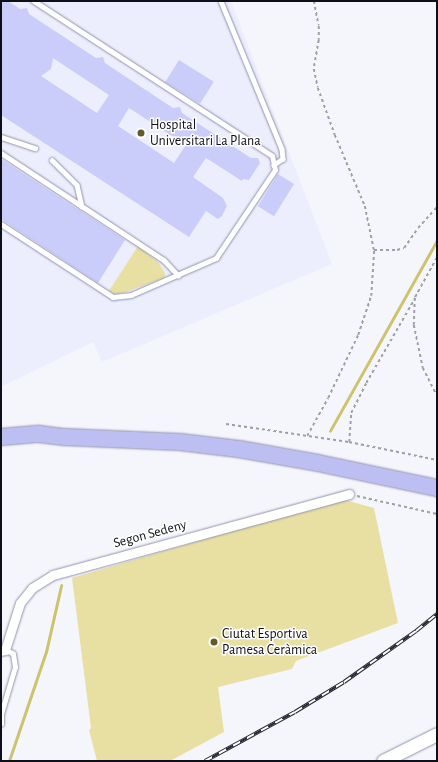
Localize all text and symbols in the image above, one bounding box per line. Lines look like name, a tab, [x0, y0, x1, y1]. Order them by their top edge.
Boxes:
place label: Hospital Universitari La Plana	[150, 117, 261, 150]
marker: Hospital Universitari La Plana	[135, 127, 147, 139]
street label: Segon Sedeny	[112, 516, 188, 552]
place label: Ciutat Esportiva Pamesa Ceràmica	[222, 626, 317, 658]
marker: Ciutat Esportiva Pamesa Ceràmica	[209, 637, 219, 647]

